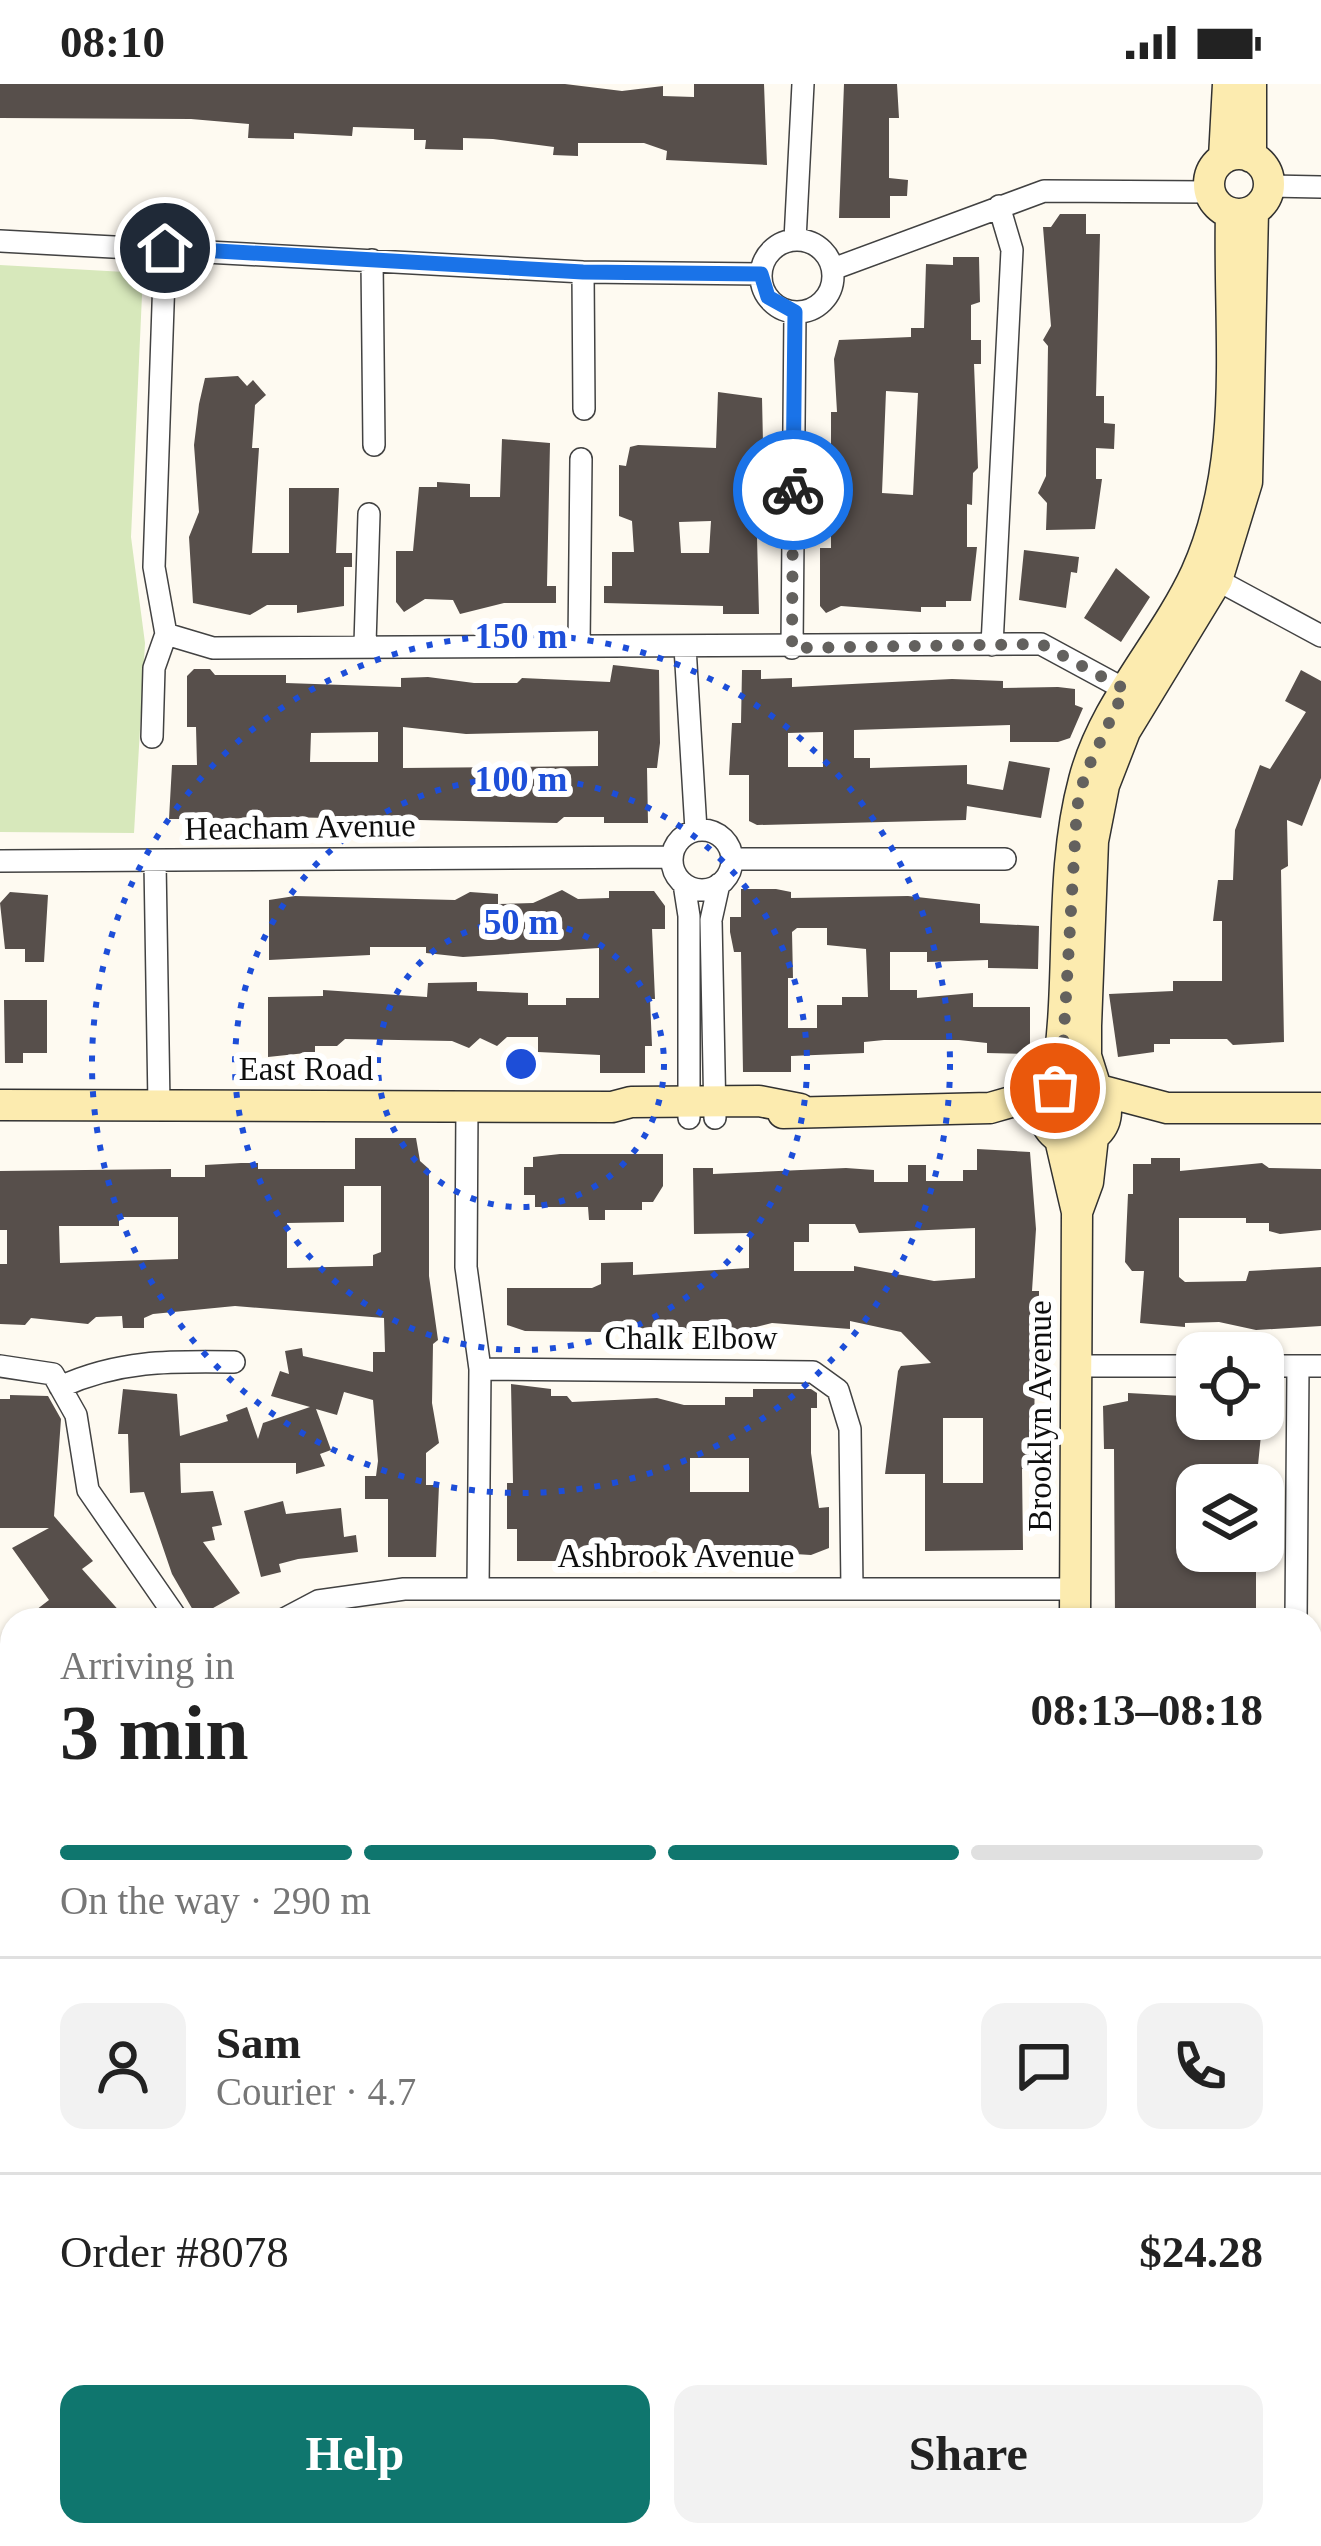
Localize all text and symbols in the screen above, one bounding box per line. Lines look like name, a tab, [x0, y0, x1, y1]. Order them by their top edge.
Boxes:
text: 08:10	[60, 17, 165, 67]
pin	[114, 197, 216, 299]
icon: home	[132, 215, 198, 281]
courier	[733, 430, 853, 550]
icon: bike	[760, 457, 826, 523]
text: 150 m	[475, 616, 568, 656]
text: 100 m	[475, 759, 568, 799]
street label: Heacham Avenue	[184, 807, 416, 847]
text: 50 m	[484, 902, 559, 942]
pin	[1004, 1037, 1106, 1139]
centre of rings	[500, 1043, 542, 1085]
street label: East Road	[239, 1051, 374, 1087]
icon: bag	[1022, 1055, 1088, 1121]
street label: Brooklyn Avenue	[1022, 1300, 1058, 1532]
street label: Chalk Elbow	[604, 1320, 778, 1356]
map controls	[1176, 1332, 1284, 1572]
button: locate	[1176, 1332, 1284, 1440]
button: layers	[1176, 1464, 1284, 1572]
street label: Ashbrook Avenue	[558, 1538, 794, 1574]
text: Arriving in	[60, 1644, 234, 1687]
text: 08:13–08:18	[1031, 1685, 1263, 1735]
text: 3 min	[60, 1689, 249, 1776]
text: On the way · 290 m	[60, 1879, 371, 1922]
button: person	[60, 2003, 186, 2129]
button: chat	[981, 2003, 1107, 2129]
button: phone	[1137, 2003, 1263, 2129]
text: Sam	[216, 2018, 301, 2068]
text: Courier · 4.7	[216, 2070, 416, 2113]
text: Order #8078	[60, 2227, 289, 2277]
text: $24.28	[1139, 2227, 1263, 2277]
button: Help	[60, 2385, 650, 2523]
button: Share	[674, 2385, 1263, 2523]

